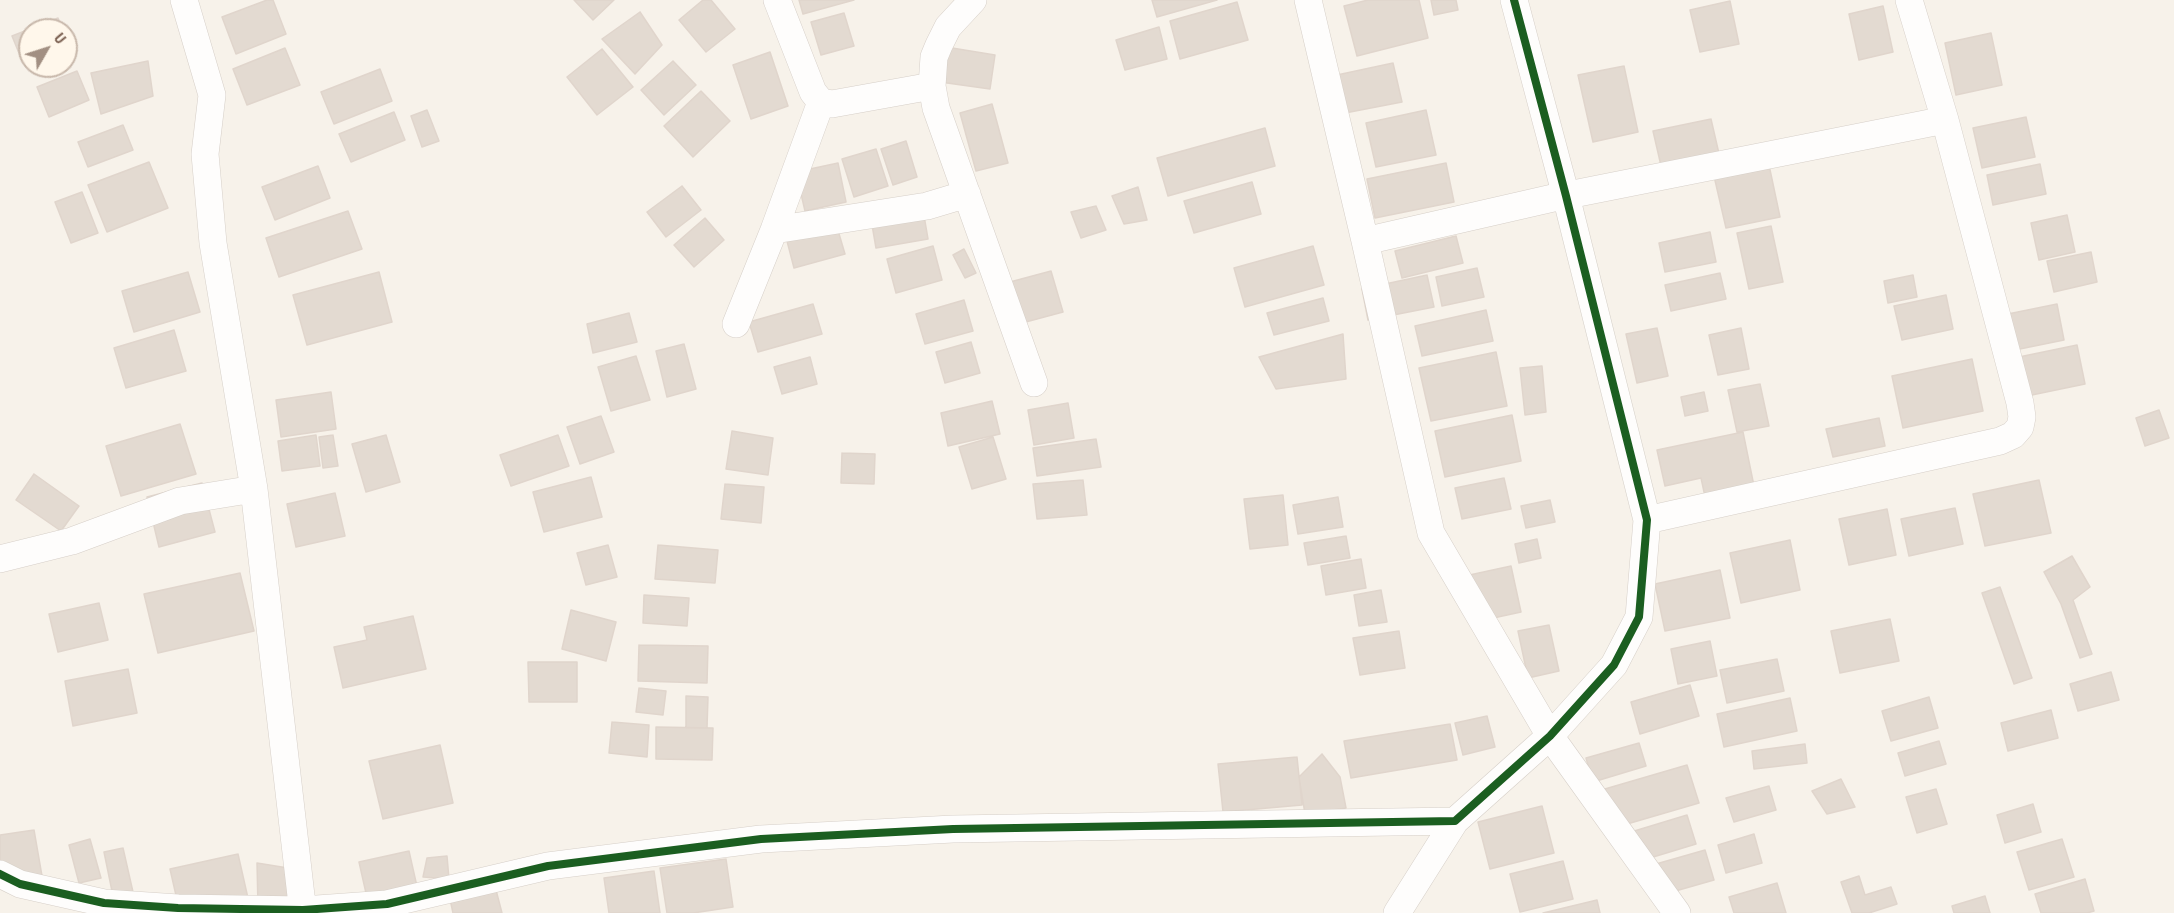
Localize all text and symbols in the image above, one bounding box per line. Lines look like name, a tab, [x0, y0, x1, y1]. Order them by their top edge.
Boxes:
north arrow	[18, 18, 78, 78]
text: U	[50, 28, 71, 47]

